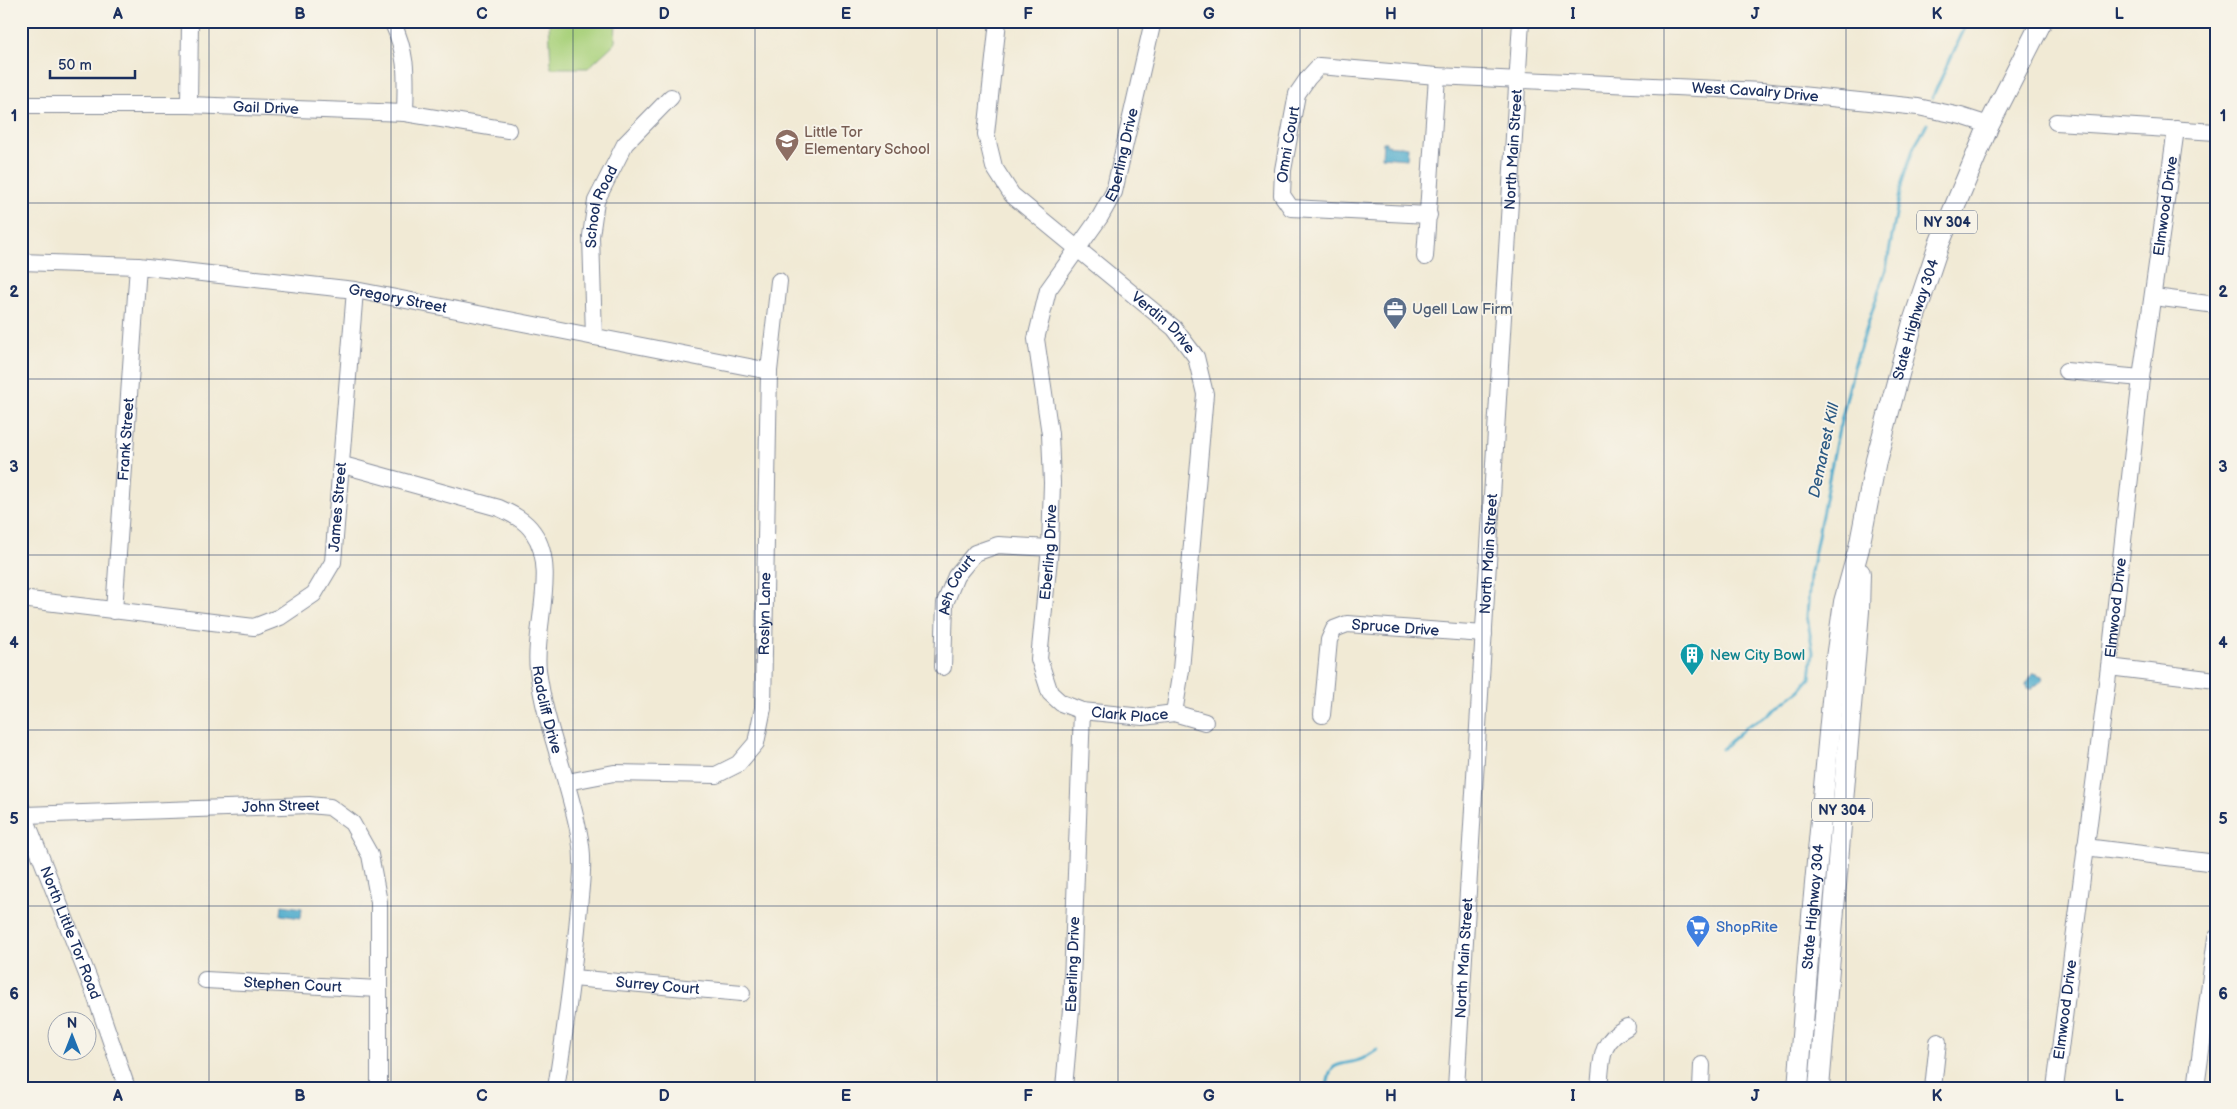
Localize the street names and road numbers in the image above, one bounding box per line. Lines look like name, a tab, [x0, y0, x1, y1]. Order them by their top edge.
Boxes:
street label: West Cavalry Drive	[1691, 79, 1820, 107]
street label: North Main Street	[1501, 89, 1527, 211]
street label: Gail Drive	[233, 98, 299, 119]
street label: Omni Court	[1273, 104, 1305, 183]
street label: Eberling Drive	[1101, 106, 1143, 206]
street label: Elmwood Drive	[2149, 155, 2182, 257]
street label: School Road	[582, 162, 622, 248]
road number: NY 304	[1917, 210, 1977, 233]
street label: State Highway 304	[1889, 256, 1943, 382]
street label: Gregory Street	[348, 280, 449, 318]
street label: Verdin Drive	[1127, 288, 1199, 358]
street label: Frank Street	[114, 397, 139, 482]
street label: James Street	[325, 461, 351, 553]
street label: North Main Street	[1476, 493, 1502, 615]
street label: Eberling Drive	[1036, 504, 1061, 601]
street label: Ash Court	[935, 551, 980, 615]
street label: Elmwood Drive	[2101, 557, 2131, 659]
street label: Roslyn Lane	[755, 572, 775, 656]
street label: Spruce Drive	[1351, 615, 1440, 641]
street label: Radcliff Drive	[527, 664, 566, 756]
street label: Clark Place	[1090, 703, 1170, 727]
street label: John Street	[242, 796, 321, 817]
road number: NY 304	[1812, 798, 1872, 822]
street label: State Highway 304	[1798, 843, 1829, 970]
street label: North Little Tor Road	[35, 864, 105, 1002]
street label: North Main Street	[1451, 897, 1478, 1019]
street label: Eberling Drive	[1062, 916, 1084, 1013]
street label: Elmwood Drive	[2050, 959, 2081, 1061]
street label: Stephen Court	[243, 973, 343, 997]
street label: Surrey Court	[615, 973, 701, 999]

